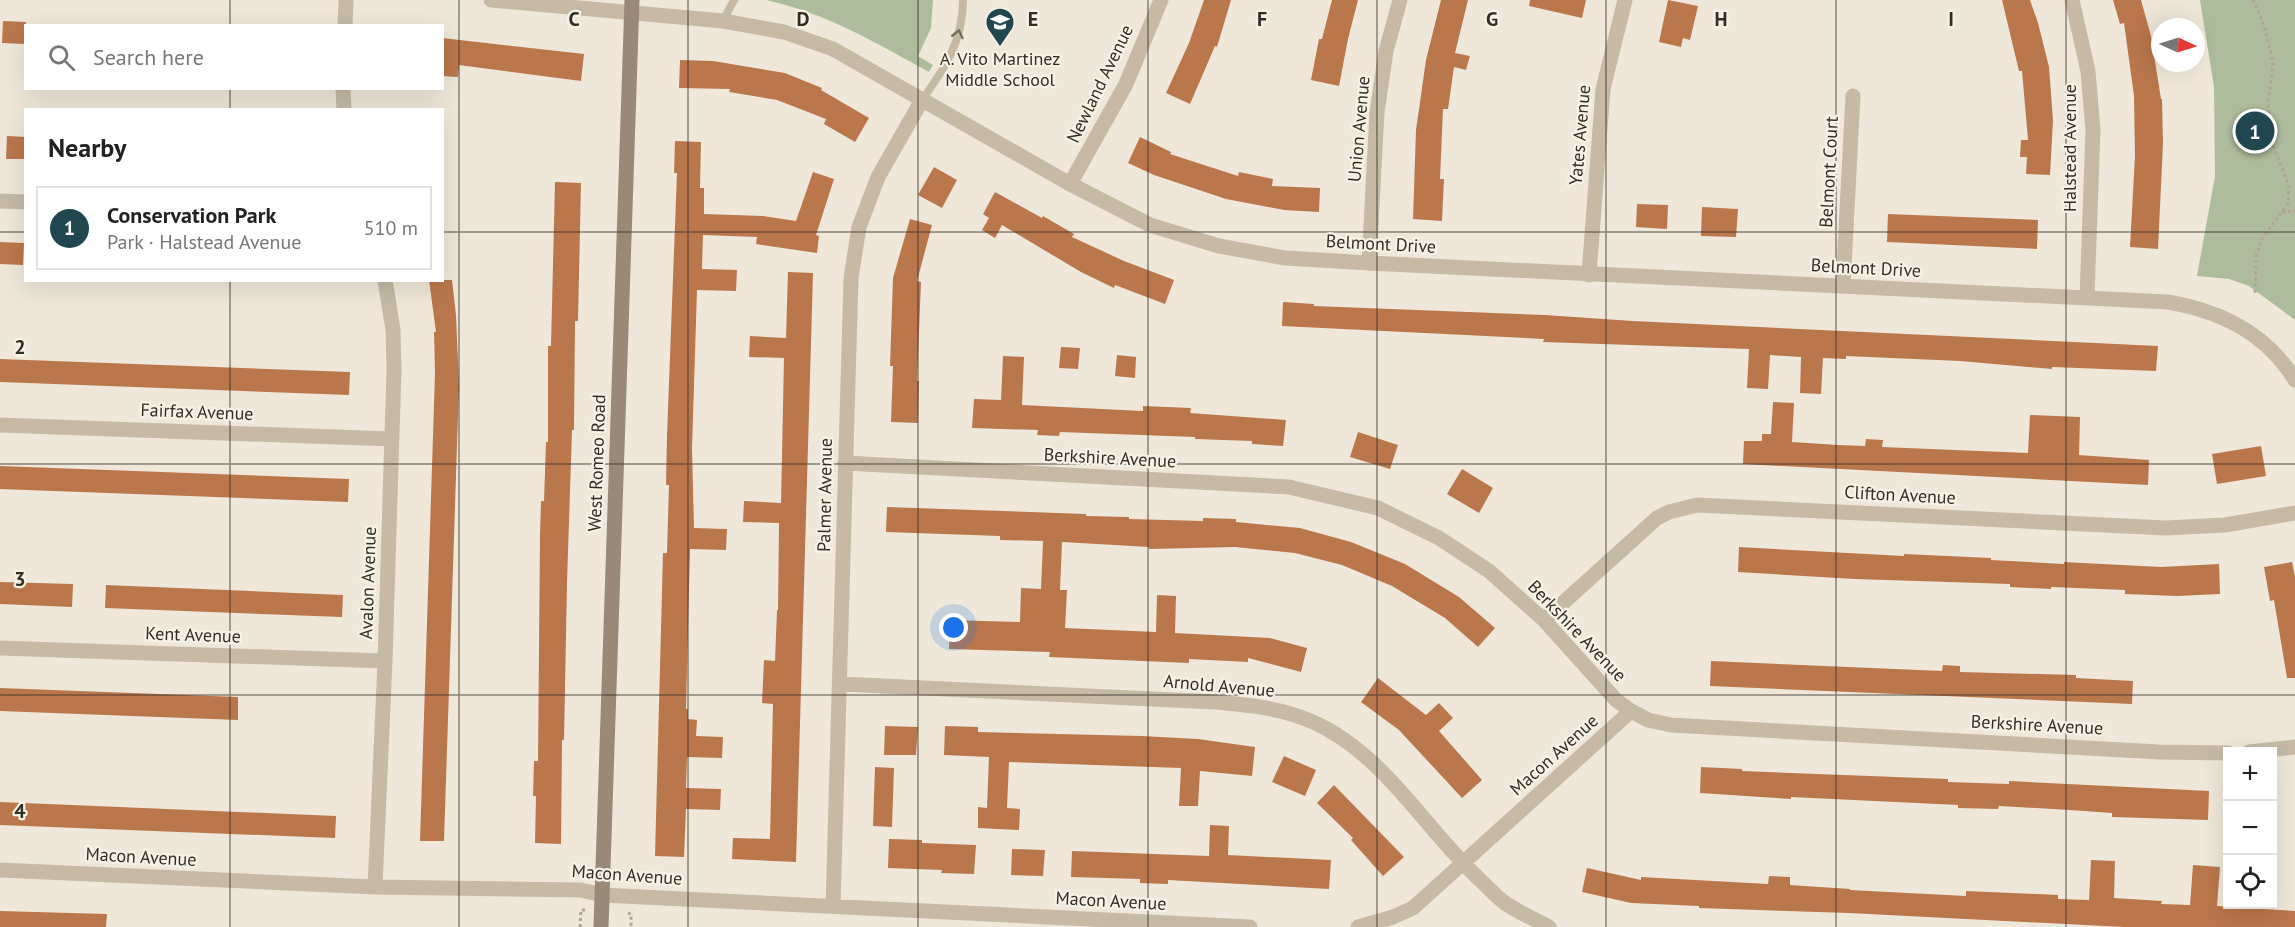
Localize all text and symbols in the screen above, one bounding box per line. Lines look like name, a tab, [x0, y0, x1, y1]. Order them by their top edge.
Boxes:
text: C	[568, 6, 580, 32]
text: D	[797, 6, 810, 32]
school or university icon: A. Vito Martinez Middle School	[984, 6, 1016, 48]
text: E	[1028, 6, 1038, 32]
text: F	[1257, 6, 1267, 32]
text: G	[1486, 6, 1498, 32]
text: H	[1714, 6, 1728, 32]
text: I	[1948, 6, 1954, 32]
north arrow	[2151, 18, 2205, 72]
street label: Newland Avenue	[1061, 21, 1138, 147]
search box	[24, 24, 444, 90]
one-way arrow	[951, 29, 964, 39]
icon: search	[45, 41, 78, 74]
text: Search here	[93, 43, 204, 71]
place label: A. Vito Martinez Middle School	[940, 47, 1060, 91]
street label: Union Avenue	[1342, 75, 1375, 183]
street label: Yates Avenue	[1564, 84, 1595, 186]
street label: Halstead Avenue	[2058, 84, 2081, 212]
pin: 1	[2236, 108, 2274, 154]
street label: Belmont Court	[1814, 116, 1843, 228]
text: Nearby	[48, 131, 126, 164]
text: Conservation Park	[107, 201, 276, 229]
text: 1	[64, 215, 75, 241]
text: 510 m	[364, 215, 418, 241]
text: Park · Halstead Avenue	[107, 229, 301, 255]
street label: Belmont Drive	[1325, 229, 1437, 258]
street label: Belmont Drive	[1810, 253, 1922, 282]
text: 2	[14, 334, 26, 360]
street label: West Romeo Road	[583, 394, 610, 532]
street label: Fairfax Avenue	[140, 398, 254, 425]
street label: Palmer Avenue	[812, 438, 837, 552]
street label: Berkshire Avenue	[1043, 443, 1177, 472]
street label: Clifton Avenue	[1844, 480, 1956, 509]
street label: Avalon Avenue	[354, 526, 381, 640]
text: 3	[14, 566, 26, 592]
street label: Berkshire Avenue	[1523, 575, 1632, 686]
your location	[939, 613, 968, 642]
street label: Kent Avenue	[145, 621, 241, 648]
street label: Arnold Avenue	[1162, 669, 1276, 702]
street label: Macon Avenue	[1505, 709, 1603, 800]
street label: Berkshire Avenue	[1970, 710, 2104, 739]
map controls	[2223, 747, 2277, 909]
button: +	[2223, 747, 2277, 801]
text: 4	[14, 798, 26, 824]
button: −	[2223, 801, 2277, 855]
street label: Macon Avenue	[85, 842, 197, 871]
button: locate	[2223, 855, 2277, 909]
street label: Macon Avenue	[571, 859, 683, 890]
street label: Macon Avenue	[1055, 886, 1167, 915]

